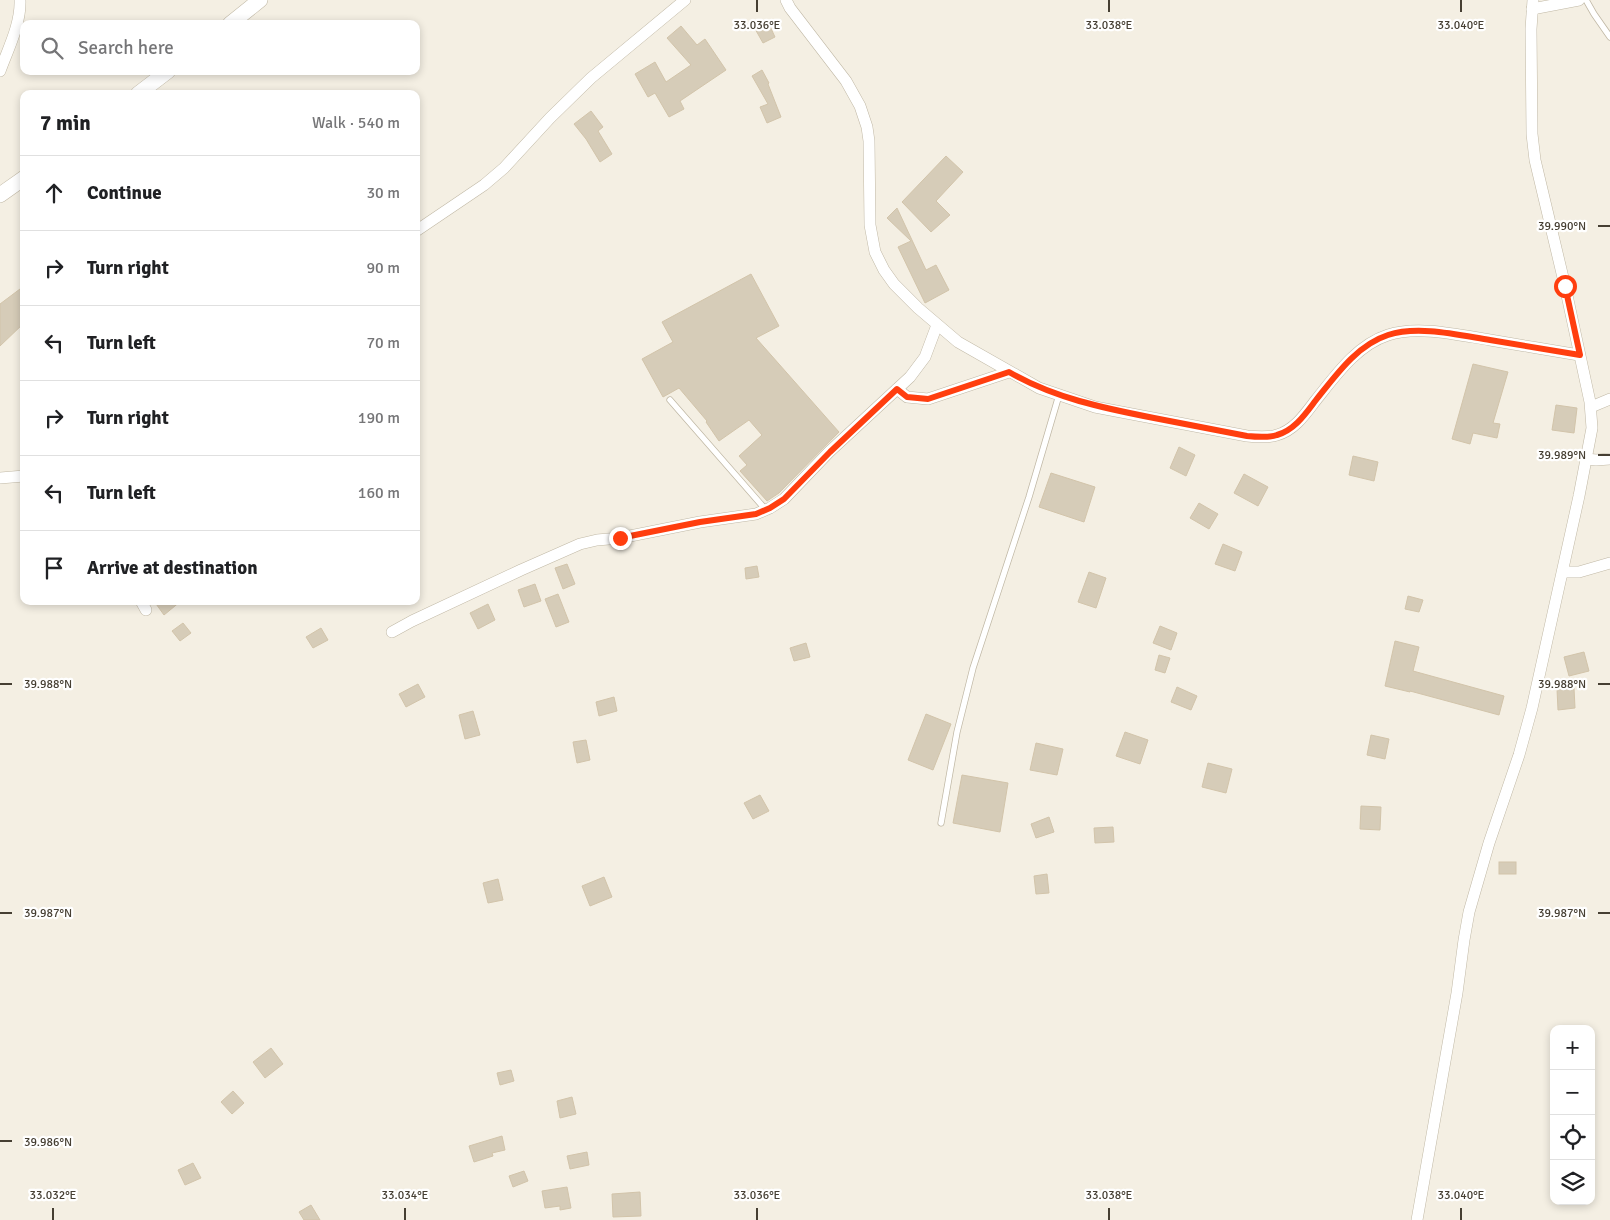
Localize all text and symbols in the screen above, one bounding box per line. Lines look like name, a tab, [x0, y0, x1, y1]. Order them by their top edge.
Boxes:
text: 33.036°E	[734, 18, 781, 33]
text: 33.038°E	[1086, 18, 1133, 33]
text: 33.040°E	[1438, 18, 1485, 33]
search box	[20, 20, 420, 75]
icon: search	[38, 34, 66, 62]
text: Search here	[78, 36, 174, 60]
text: 7 min	[40, 110, 91, 136]
text: Walk · 540 m	[312, 113, 400, 133]
icon: ahead	[40, 179, 68, 207]
text: Continue	[87, 181, 162, 205]
text: 30 m	[366, 183, 400, 203]
text: 39.990°N	[1538, 219, 1586, 234]
icon: right	[40, 254, 68, 282]
text: Turn right	[87, 256, 169, 280]
text: 90 m	[366, 258, 400, 278]
route start	[1554, 275, 1577, 298]
icon: left	[40, 329, 68, 357]
text: Turn left	[87, 331, 156, 355]
text: 70 m	[366, 333, 400, 353]
icon: right	[40, 404, 68, 432]
text: Turn right	[87, 406, 169, 430]
text: 190 m	[358, 408, 400, 428]
text: 39.989°N	[1538, 448, 1586, 463]
icon: left	[40, 479, 68, 507]
text: Turn left	[87, 481, 156, 505]
text: 160 m	[358, 483, 400, 503]
route end	[609, 527, 632, 550]
icon: arrive	[40, 554, 68, 582]
text: Arrive at destination	[87, 556, 258, 580]
text: 39.988°N	[24, 677, 72, 692]
text: 39.988°N	[1538, 677, 1586, 692]
text: 39.987°N	[24, 906, 72, 921]
text: 39.987°N	[1538, 906, 1586, 921]
map controls	[1550, 1025, 1595, 1205]
button: +	[1550, 1025, 1595, 1070]
button: −	[1550, 1070, 1595, 1115]
button: locate	[1550, 1115, 1595, 1160]
text: 39.986°N	[24, 1135, 72, 1150]
button: layers	[1550, 1160, 1595, 1205]
text: 33.032°E	[30, 1188, 77, 1203]
text: 33.034°E	[382, 1188, 429, 1203]
text: 33.036°E	[734, 1188, 781, 1203]
text: 33.038°E	[1086, 1188, 1133, 1203]
text: 33.040°E	[1438, 1188, 1485, 1203]

